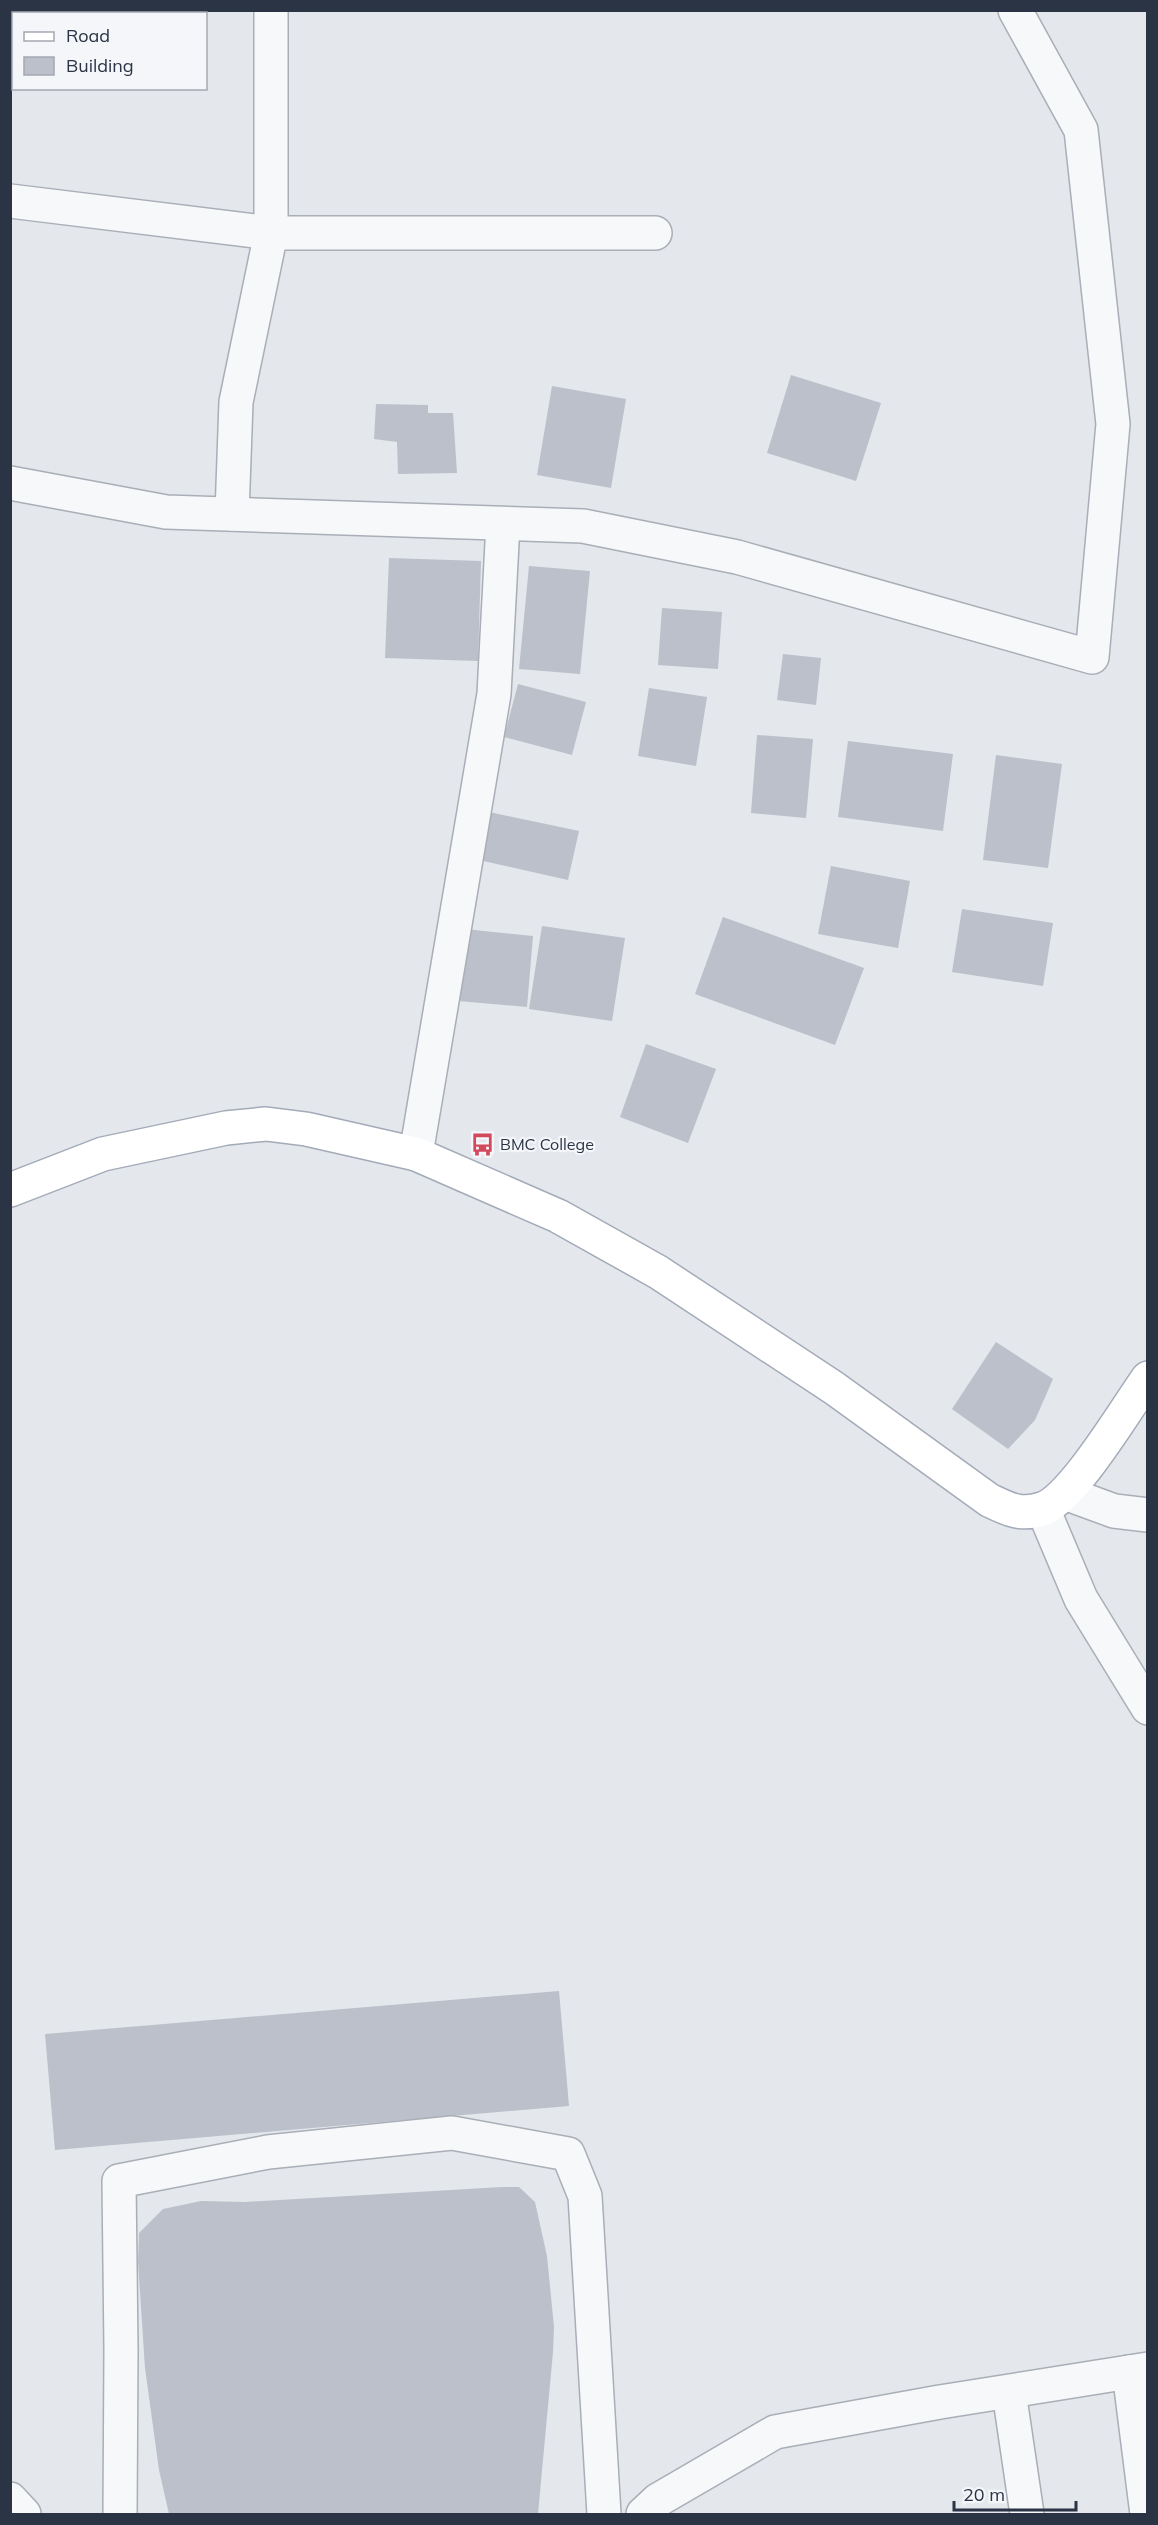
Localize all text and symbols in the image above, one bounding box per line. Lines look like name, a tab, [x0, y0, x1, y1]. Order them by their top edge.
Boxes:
legend	[12, 12, 207, 90]
text: Road	[66, 24, 110, 47]
text: Building	[66, 54, 134, 77]
bus stop icon: BMC College	[469, 1131, 495, 1157]
place label: BMC College	[500, 1134, 594, 1154]
scale bar	[954, 2474, 1076, 2512]
text: 20 m	[963, 2483, 1005, 2506]

